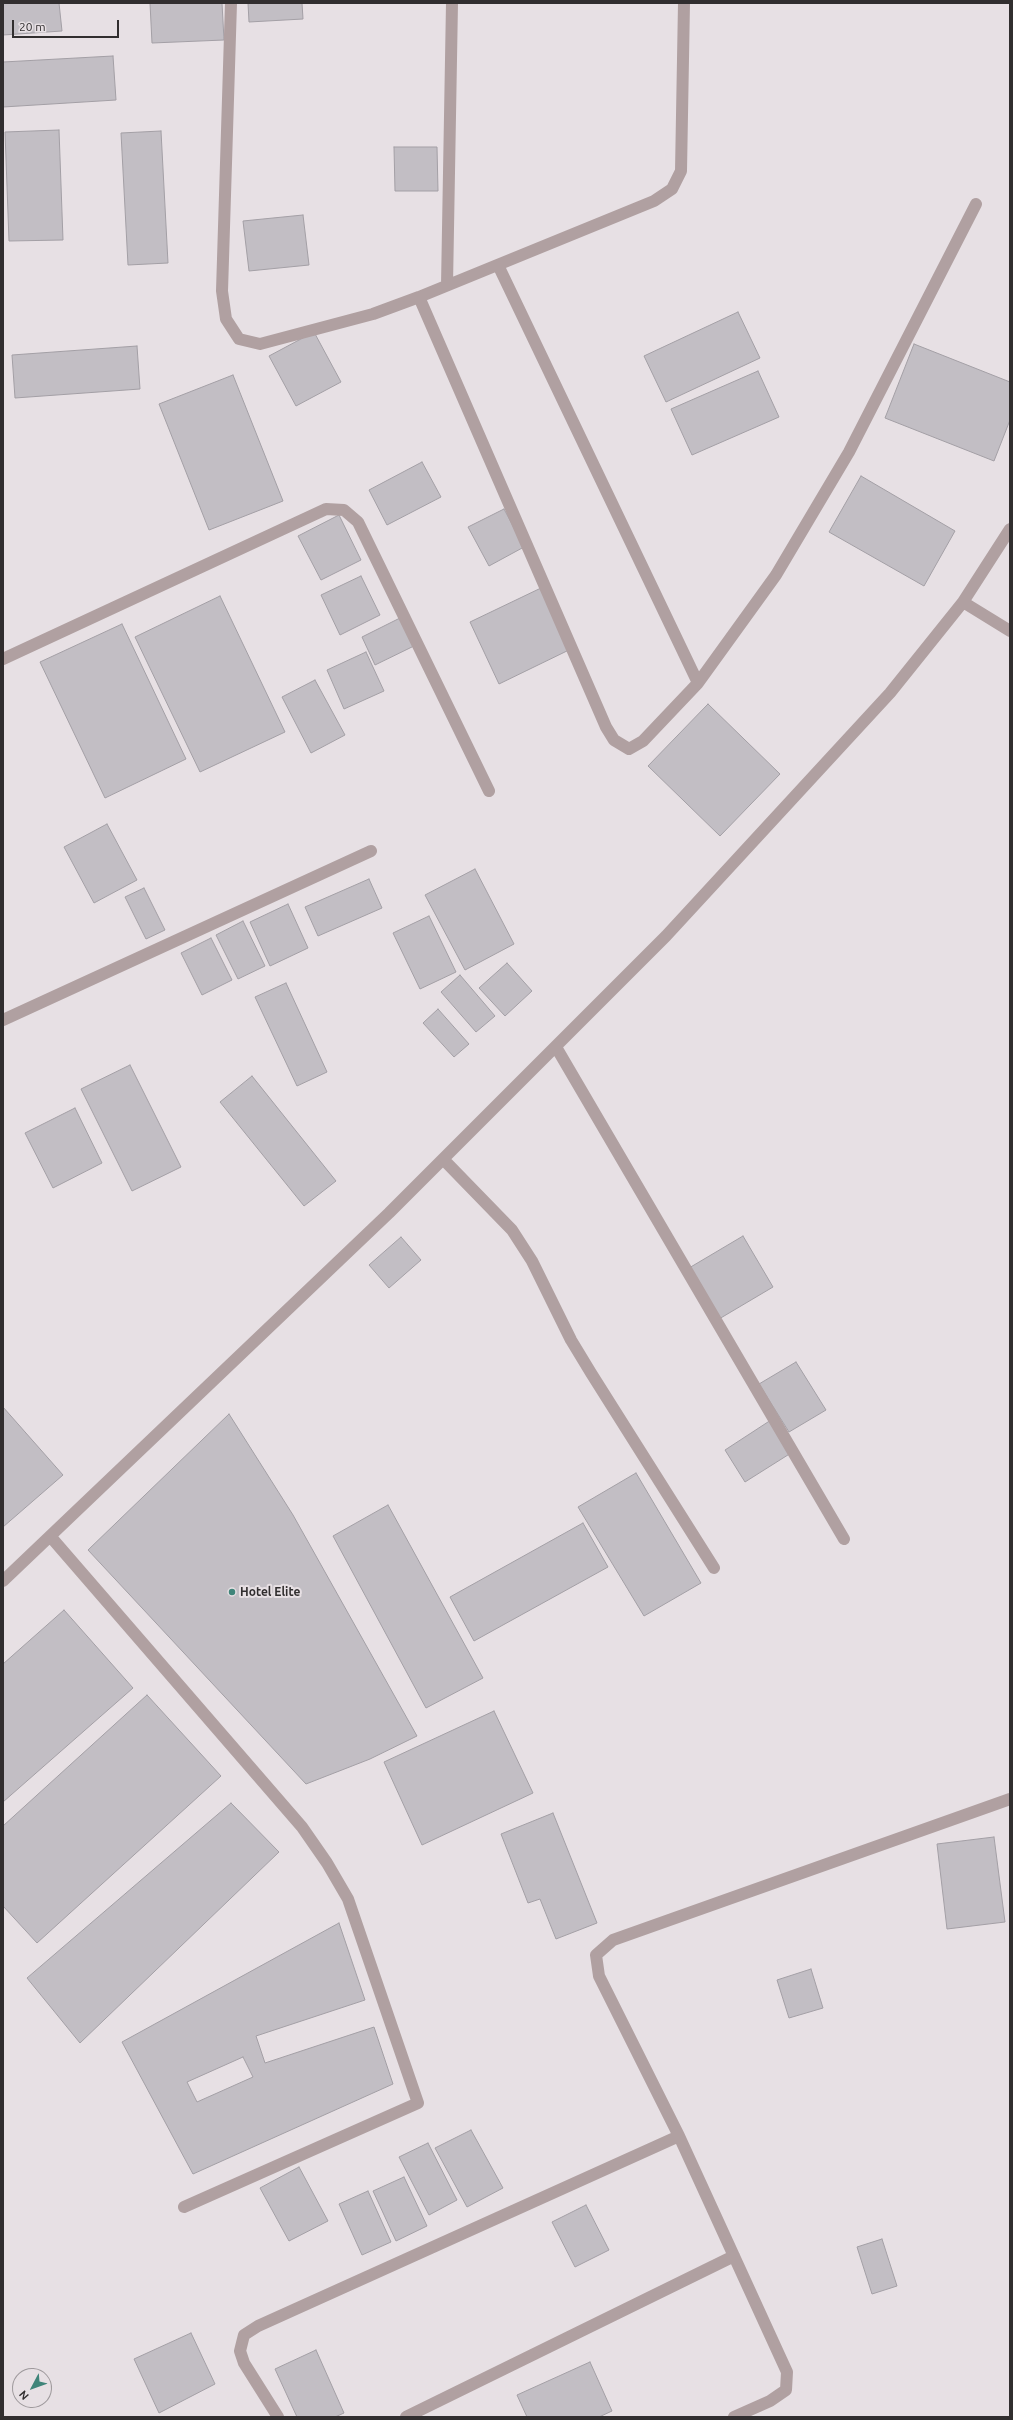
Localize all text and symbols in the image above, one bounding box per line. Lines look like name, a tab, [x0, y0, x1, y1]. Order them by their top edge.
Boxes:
scale bar	[14, 12, 121, 38]
text: 20 m	[19, 20, 46, 33]
place label: Hotel Elite	[240, 1585, 300, 1599]
marker: Hotel Elite	[227, 1587, 237, 1597]
north arrow	[12, 2368, 52, 2408]
text: N	[16, 2388, 31, 2402]

